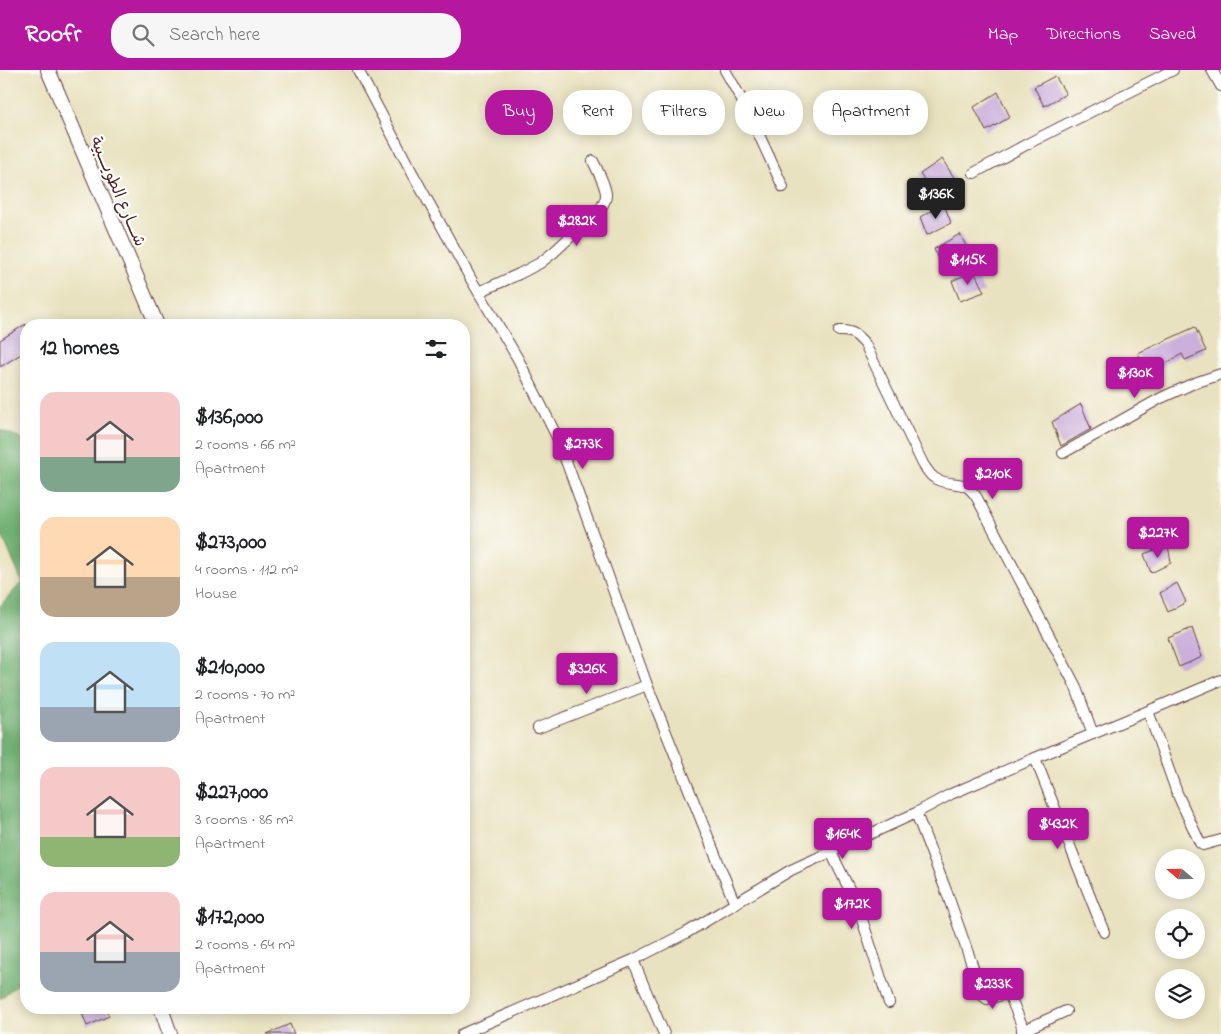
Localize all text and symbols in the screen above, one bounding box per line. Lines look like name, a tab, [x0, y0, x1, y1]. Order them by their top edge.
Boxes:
search box	[111, 13, 461, 58]
text: Roofr	[25, 18, 81, 53]
icon: search	[129, 21, 157, 49]
text: Search here	[169, 22, 260, 49]
text: Map	[988, 22, 1018, 48]
text: Directions	[1046, 22, 1121, 48]
text: Saved	[1149, 22, 1196, 48]
chip: Buy	[485, 90, 553, 135]
chip: Rent	[563, 90, 632, 135]
chip: Filters	[642, 90, 725, 135]
chip: New	[735, 90, 803, 135]
chip: Apartment	[813, 90, 928, 135]
street label: شــــارع الطويــــبية	[83, 133, 151, 251]
pin: $136K	[901, 178, 971, 220]
text: $136K	[918, 182, 954, 206]
pin: $282K	[542, 204, 612, 247]
text: $282K	[557, 209, 597, 233]
pin: $115K	[933, 244, 1003, 286]
text: $115K	[950, 248, 986, 272]
text: 12 homes	[40, 334, 120, 364]
icon: filters	[422, 335, 450, 363]
pin: $130K	[1100, 356, 1170, 399]
text: $130K	[1117, 361, 1153, 385]
text: $136,000	[195, 403, 263, 433]
icon: home	[80, 412, 140, 472]
pin: $273K	[548, 428, 618, 470]
text: $273K	[564, 432, 602, 456]
text: 2 rooms · 66 m²	[195, 433, 296, 457]
text: Apartment	[195, 457, 265, 481]
pin: $210K	[958, 458, 1028, 500]
text: $210K	[974, 462, 1012, 486]
pin: $227K	[1123, 516, 1193, 559]
text: $227K	[1138, 521, 1178, 545]
text: $273,000	[195, 528, 266, 558]
icon: home	[80, 537, 140, 597]
text: 4 rooms · 112 m²	[195, 558, 298, 582]
text: House	[195, 582, 237, 606]
pin: $326K	[552, 652, 622, 695]
text: $210,000	[195, 653, 265, 683]
text: $326K	[567, 657, 607, 681]
icon: home	[80, 662, 140, 722]
text: 2 rooms · 70 m²	[195, 683, 295, 707]
text: Apartment	[195, 707, 265, 731]
text: $227,000	[195, 778, 268, 808]
icon: home	[80, 787, 140, 847]
text: 3 rooms · 86 m²	[195, 808, 293, 832]
pin: $432K	[1023, 808, 1093, 850]
text: $432K	[1039, 812, 1077, 836]
pin: $164K	[808, 818, 878, 860]
text: $164K	[825, 822, 861, 846]
text: Apartment	[195, 832, 265, 856]
north arrow	[1155, 849, 1205, 899]
map controls	[1155, 849, 1205, 1019]
pin: $172K	[817, 888, 887, 930]
text: $172K	[833, 892, 871, 916]
text: $172,000	[195, 903, 264, 933]
button: locate	[1155, 909, 1205, 959]
icon: home	[80, 912, 140, 972]
text: 2 rooms · 64 m²	[195, 933, 295, 957]
text: Apartment	[195, 957, 265, 981]
pin: $233K	[958, 968, 1028, 1010]
button: layers	[1155, 969, 1205, 1019]
text: $233K	[974, 972, 1012, 996]

